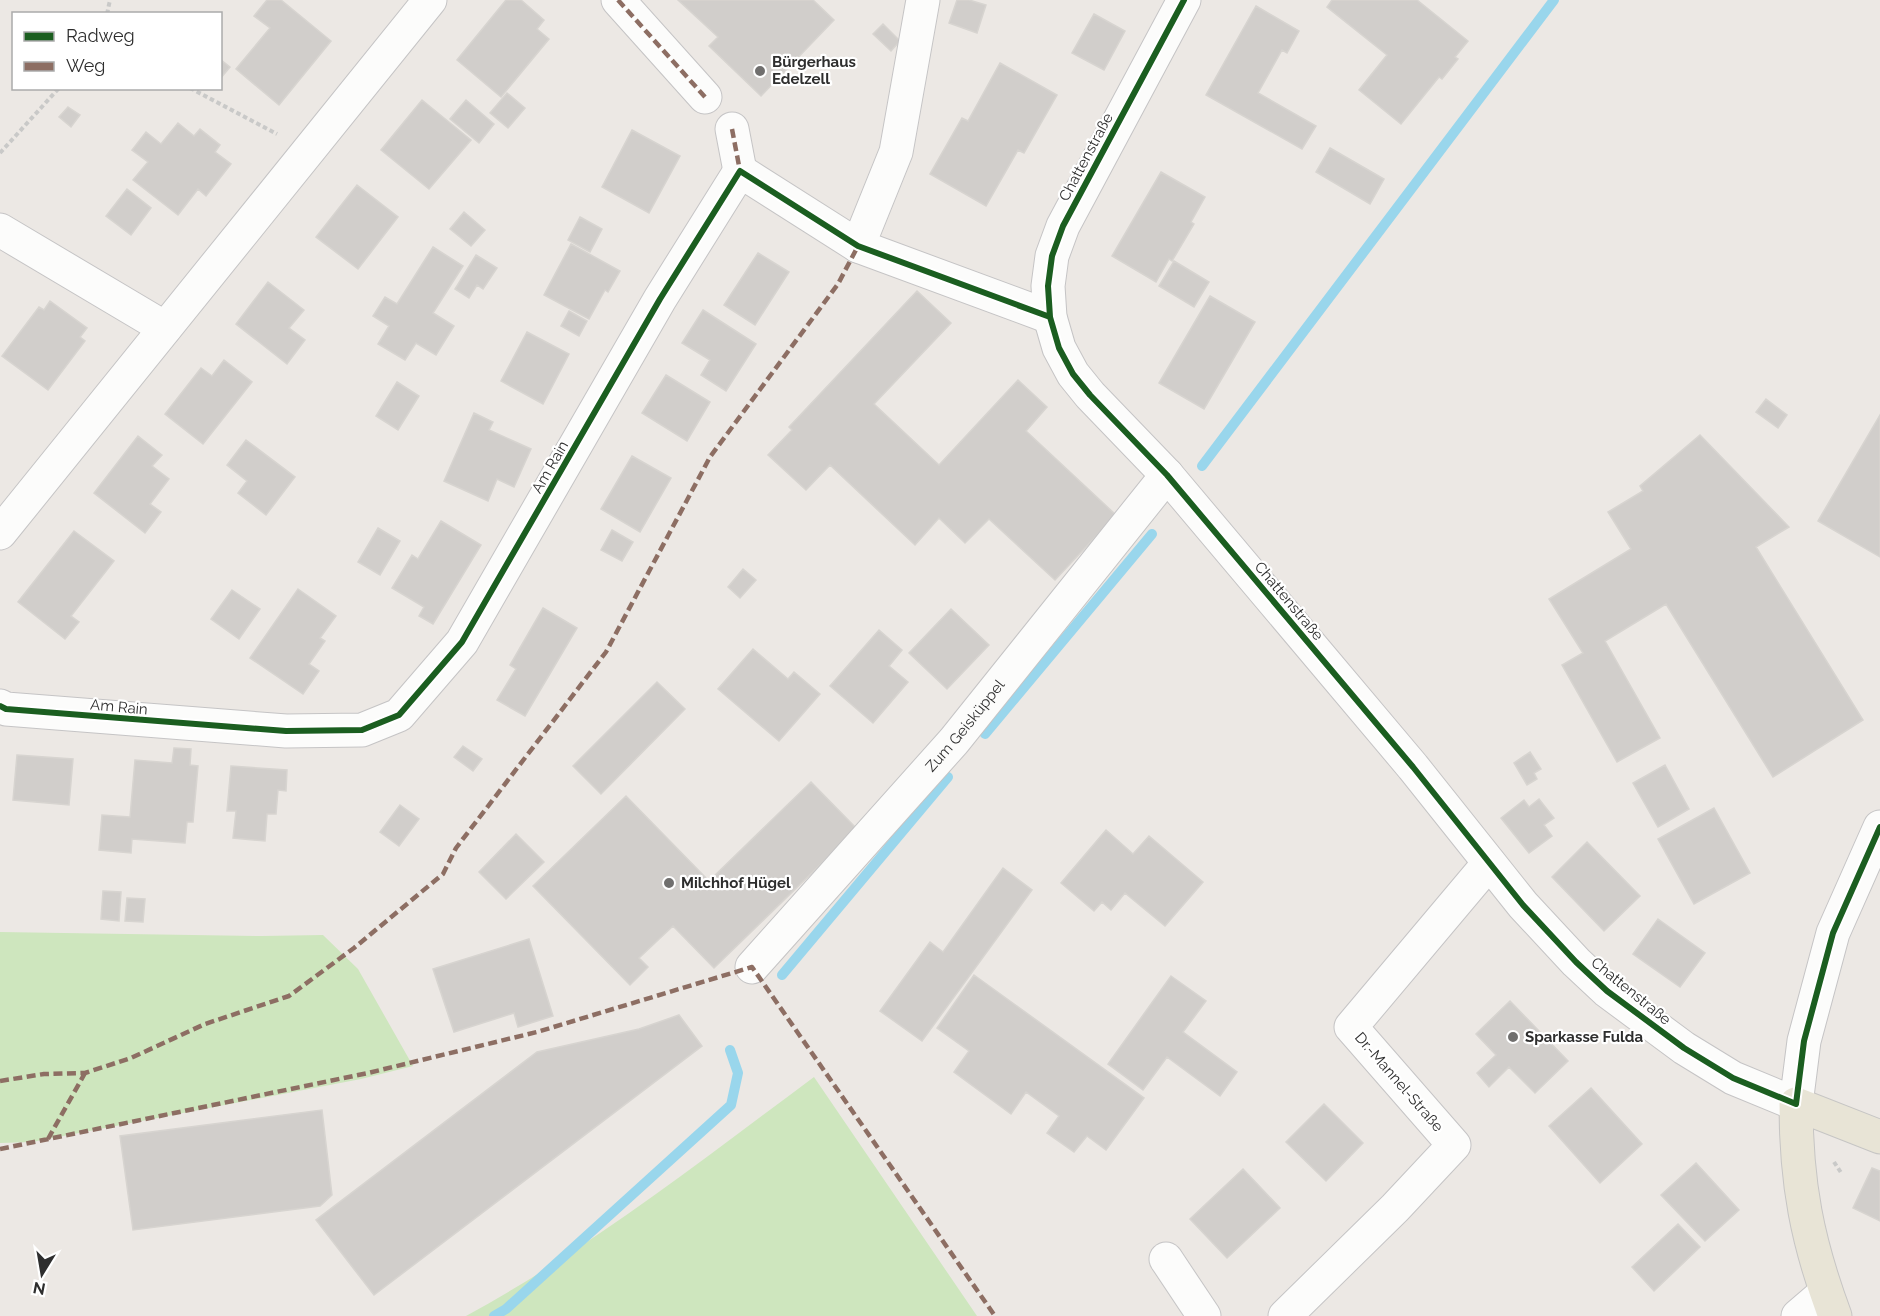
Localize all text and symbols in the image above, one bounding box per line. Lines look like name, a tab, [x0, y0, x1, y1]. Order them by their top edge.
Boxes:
legend	[12, 12, 222, 90]
text: Radweg	[66, 25, 135, 46]
place label: Bürgerhaus Edelzell	[772, 53, 856, 88]
text: Weg	[66, 55, 105, 76]
marker: Bürgerhaus Edelzell	[753, 64, 767, 78]
street label: Chattenstraße	[1055, 110, 1117, 204]
street label: Am Rain	[528, 438, 572, 496]
street label: Chattenstraße	[1251, 558, 1327, 644]
street label: Zum Geisküppel	[922, 675, 1009, 775]
street label: Am Rain	[90, 696, 148, 718]
place label: Milchhof Hügel	[681, 874, 791, 892]
marker: Milchhof Hügel	[662, 876, 676, 890]
street label: Chattenstraße	[1587, 953, 1675, 1029]
place label: Sparkasse Fulda	[1525, 1028, 1643, 1046]
street label: Dr.-Mannel-Straße	[1351, 1029, 1447, 1136]
marker: Sparkasse Fulda	[1506, 1030, 1520, 1044]
north arrow	[12, 1244, 72, 1304]
text: N	[31, 1278, 47, 1299]

